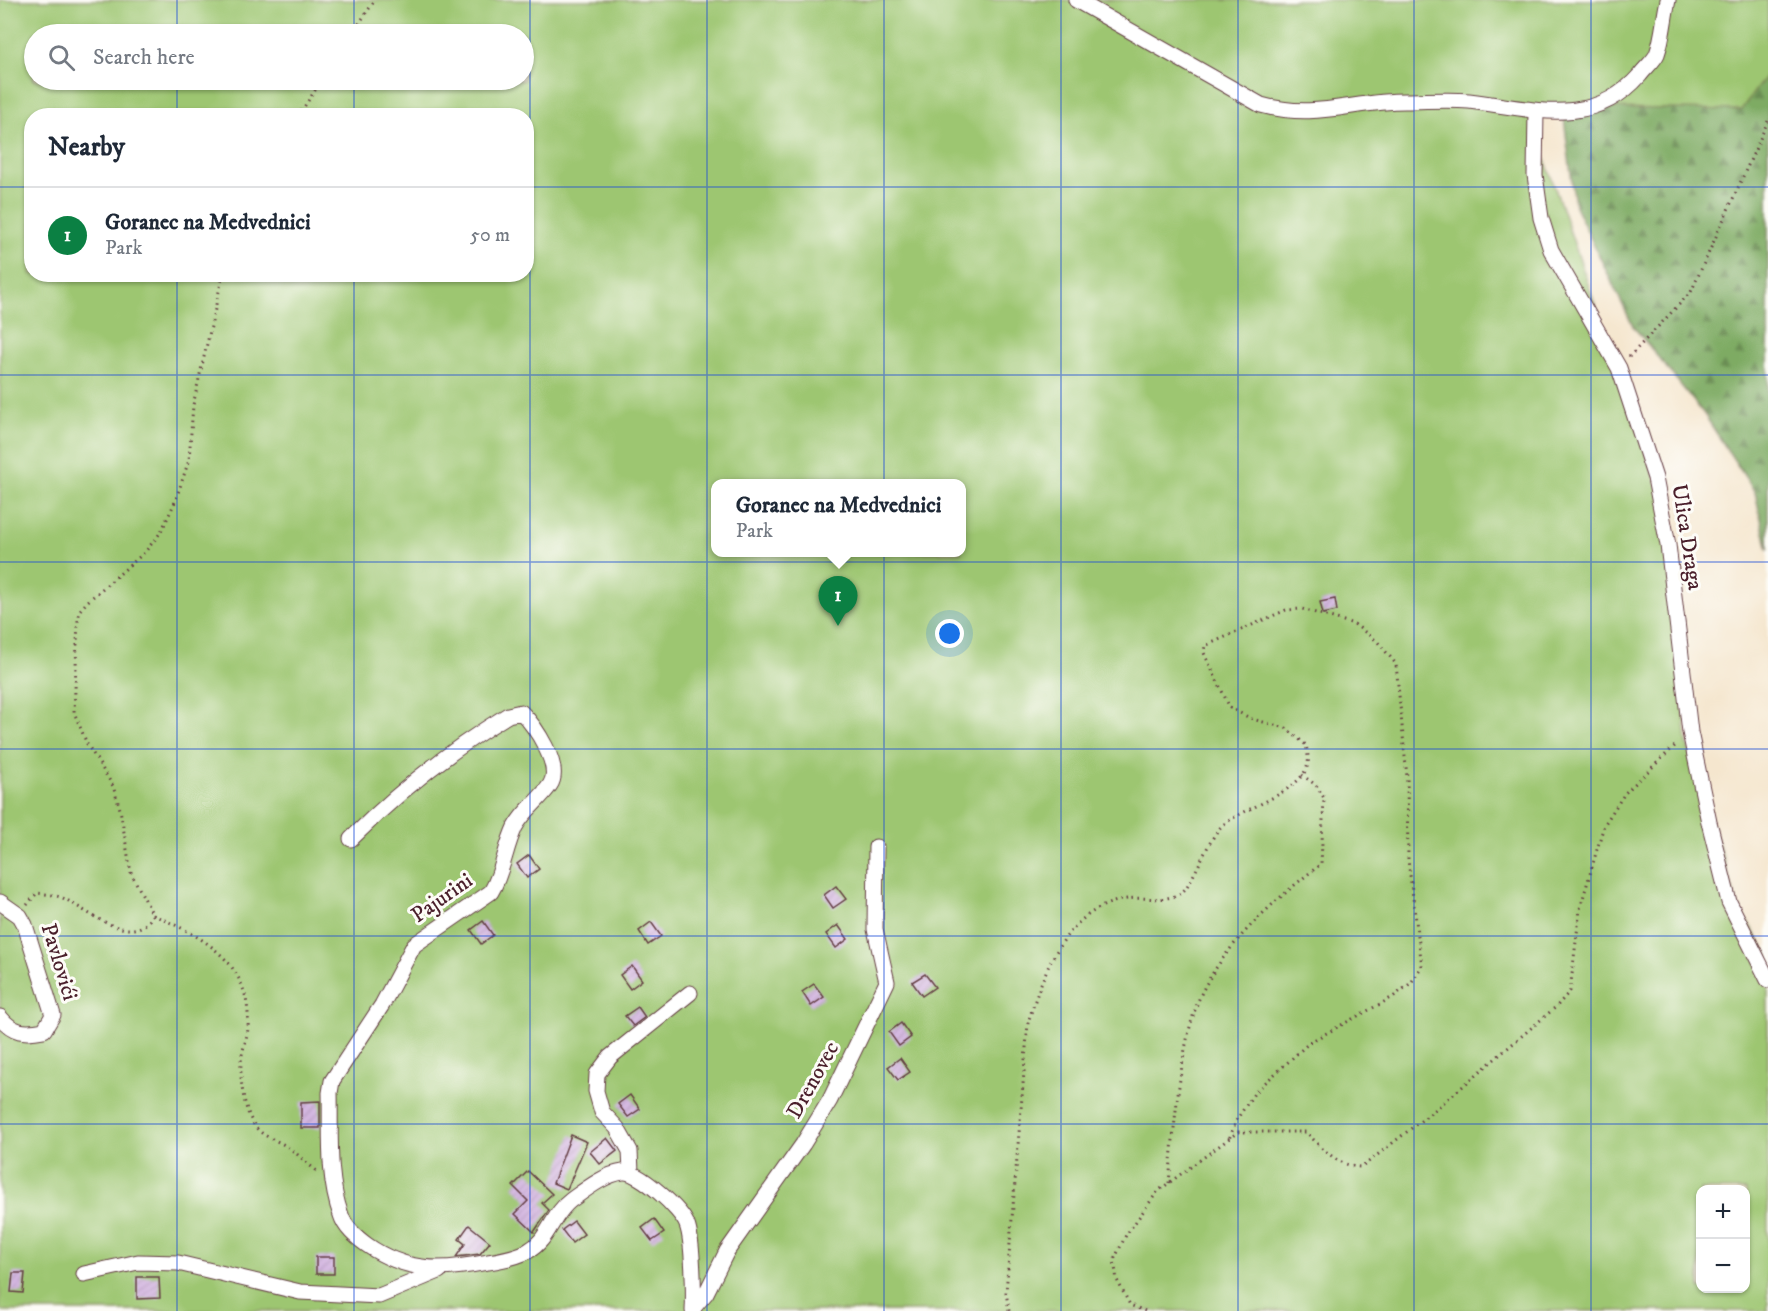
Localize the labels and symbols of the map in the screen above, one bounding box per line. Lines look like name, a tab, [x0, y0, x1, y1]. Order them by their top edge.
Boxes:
street label: Ulica Draga	[1665, 482, 1709, 593]
pin: 1	[818, 576, 858, 626]
your location	[935, 619, 964, 648]
street label: Pajurini	[406, 867, 478, 929]
street label: Pavlovići	[35, 920, 83, 1004]
street label: Drenovec	[781, 1037, 845, 1123]

